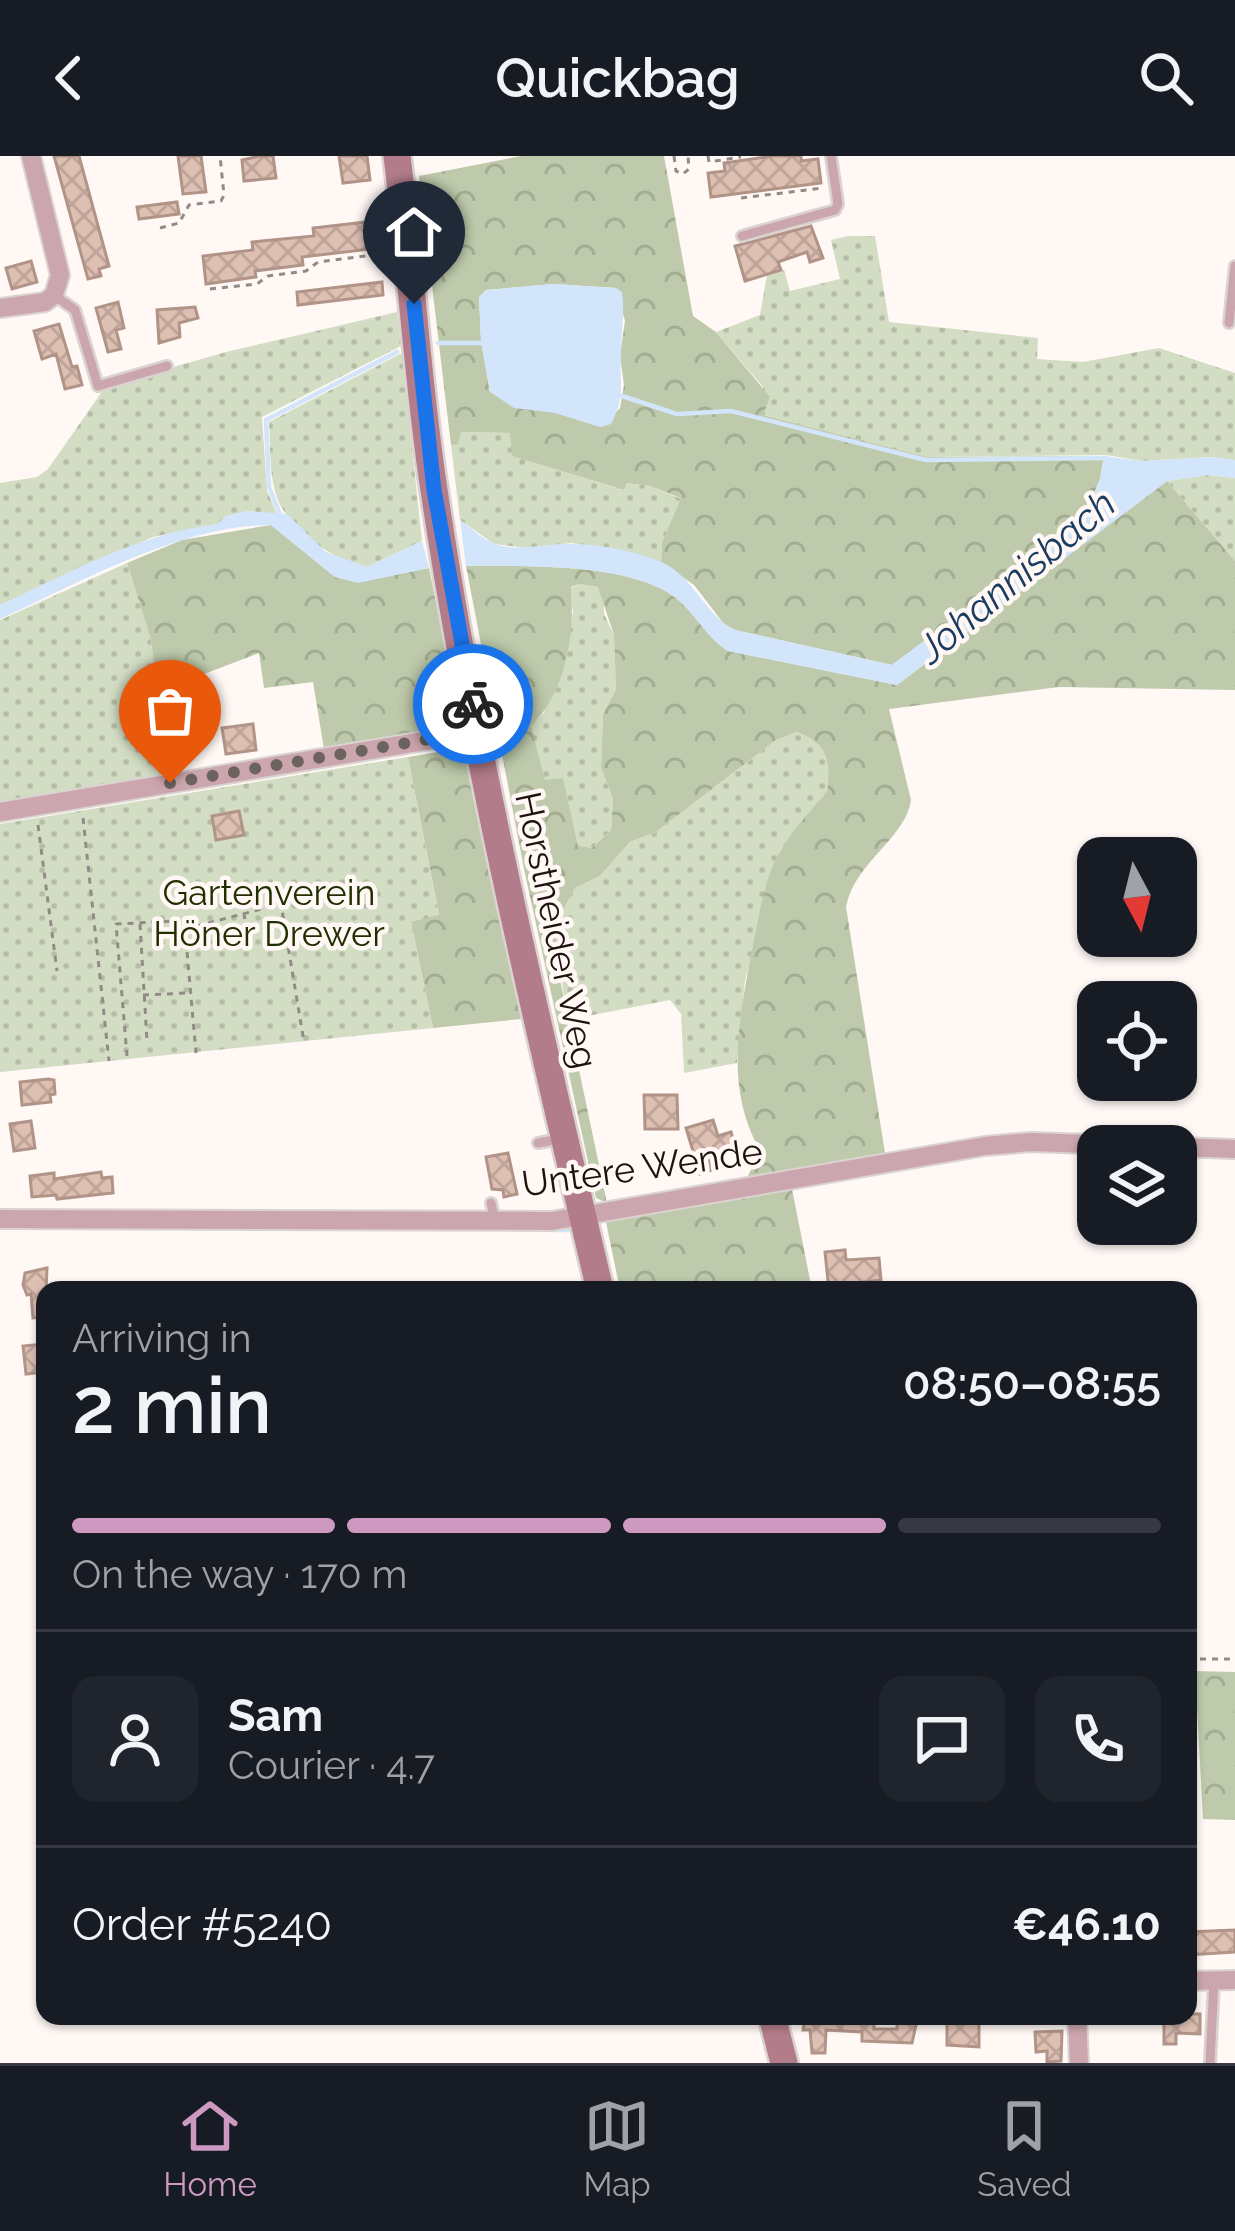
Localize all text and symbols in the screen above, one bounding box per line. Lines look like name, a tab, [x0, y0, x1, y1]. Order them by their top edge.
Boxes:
icon: back	[36, 45, 102, 111]
icon: search	[1133, 45, 1199, 111]
text: Quickbag	[495, 46, 740, 110]
pin	[363, 181, 465, 304]
icon: home	[381, 199, 447, 265]
water label: Johannisbach	[906, 480, 1124, 673]
courier	[413, 644, 533, 764]
pin	[119, 660, 221, 783]
icon: bike	[440, 671, 506, 737]
icon: bag	[137, 678, 203, 744]
street label: Horstheider Weg	[507, 788, 607, 1072]
north arrow	[1077, 837, 1197, 957]
map controls	[1077, 837, 1197, 1245]
park label: Gartenverein Höner Drewer	[153, 871, 385, 954]
button: locate	[1077, 981, 1197, 1101]
button: layers	[1077, 1125, 1197, 1245]
street label: Untere Wende	[519, 1129, 765, 1205]
text: Arriving in	[72, 1315, 252, 1361]
text: 08:50–08:55	[903, 1357, 1161, 1410]
text: 2 min	[72, 1360, 272, 1451]
text: On the way · 170 m	[72, 1551, 407, 1597]
button: person	[72, 1676, 198, 1802]
button: chat	[879, 1676, 1005, 1802]
button: phone	[1035, 1676, 1161, 1802]
text: Sam	[228, 1689, 323, 1742]
text: Courier · 4.7	[228, 1742, 435, 1788]
text: Order #5240	[72, 1898, 332, 1951]
text: €46.10	[1012, 1898, 1161, 1951]
tab: Home	[163, 2093, 257, 2204]
tab: Map	[583, 2093, 651, 2204]
tab: Saved	[977, 2093, 1072, 2204]

